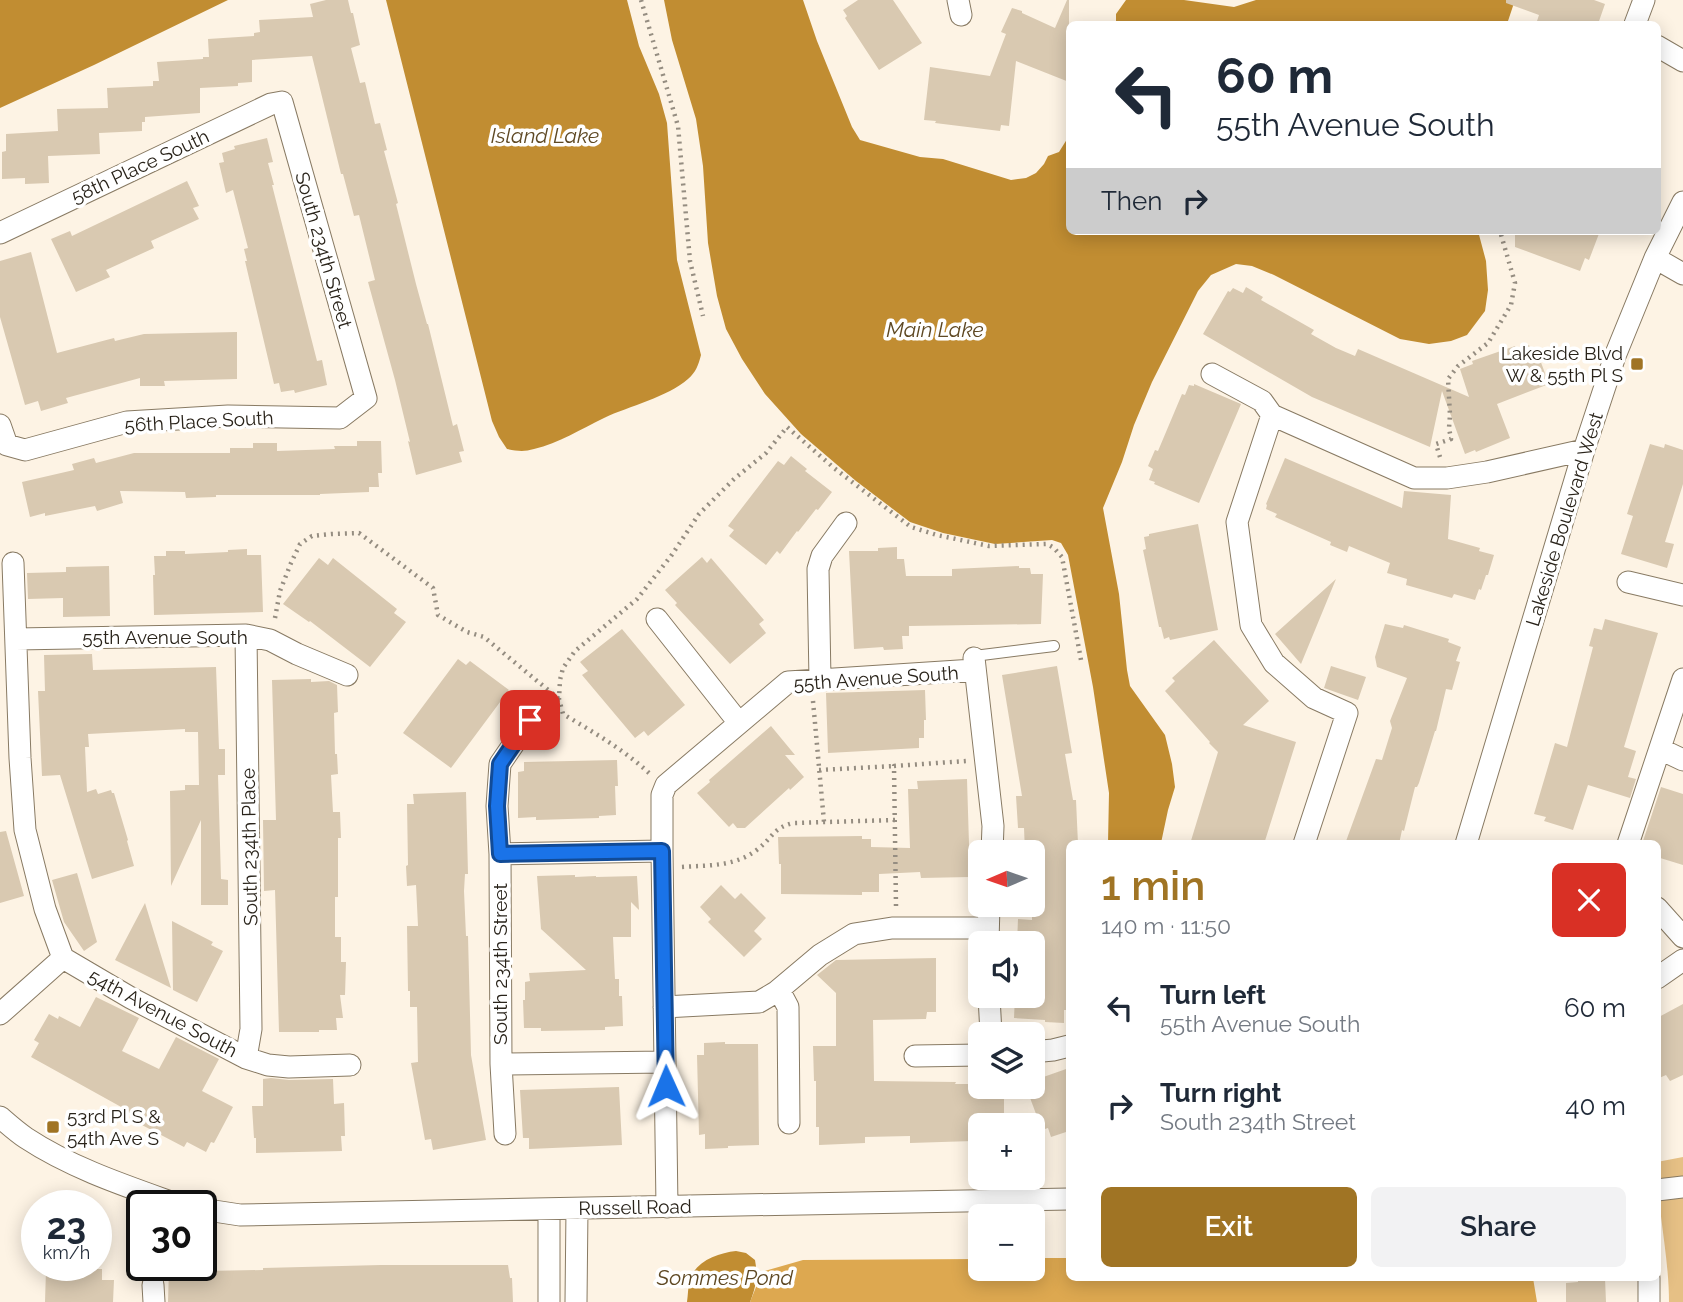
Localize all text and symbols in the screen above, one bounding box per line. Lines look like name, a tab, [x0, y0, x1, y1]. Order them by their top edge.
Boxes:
text: 60 m	[1216, 47, 1333, 104]
icon: left	[1101, 49, 1192, 140]
text: 55th Avenue South	[1216, 106, 1495, 143]
water label: Island Lake	[491, 123, 599, 148]
street label: 58th Place South	[68, 125, 212, 207]
street label: South 234th Street	[291, 169, 357, 331]
icon: right	[1176, 182, 1214, 220]
text: Then	[1101, 186, 1162, 216]
water label: Main Lake	[886, 317, 984, 342]
place label: Lakeside Blvd W & 55th Pl S	[1501, 342, 1623, 386]
marker: Lakeside Blvd W & 55th Pl S	[1629, 356, 1645, 372]
street label: 56th Place South	[124, 406, 274, 436]
street label: Lakeside Boulevard West	[1521, 409, 1607, 629]
street label: 55th Avenue South	[82, 626, 248, 648]
street label: 55th Avenue South	[793, 661, 959, 695]
pin	[500, 690, 560, 750]
icon: arrive	[511, 701, 549, 739]
street label: South 234th Place	[237, 768, 261, 926]
north arrow	[968, 840, 1045, 917]
map controls	[968, 840, 1045, 1281]
text: 1 min	[1101, 861, 1205, 910]
button: close	[1552, 863, 1626, 937]
street label: South 234th Street	[489, 882, 511, 1045]
text: 140 m · 11:50	[1101, 912, 1231, 939]
button: sound	[968, 931, 1045, 1008]
street label: 54th Avenue South	[85, 964, 241, 1062]
text: Turn left	[1160, 980, 1266, 1010]
icon: left	[1101, 989, 1139, 1027]
text: 60 m	[1564, 993, 1626, 1023]
text: 55th Avenue South	[1160, 1010, 1360, 1037]
button: layers	[968, 1022, 1045, 1099]
position arrow	[629, 1049, 703, 1123]
text: Turn right	[1160, 1078, 1281, 1108]
icon: right	[1101, 1087, 1139, 1125]
text: 40 m	[1565, 1091, 1626, 1121]
place label: 53rd Pl S & 54th Ave S	[67, 1105, 161, 1149]
text: South 234th Street	[1160, 1108, 1356, 1135]
button: +	[968, 1113, 1045, 1190]
marker: 53rd Pl S & 54th Ave S	[45, 1119, 61, 1135]
button: Exit	[1101, 1187, 1357, 1267]
button: Share	[1371, 1187, 1626, 1267]
speed limit sign: 30	[126, 1190, 217, 1281]
street label: Russell Road	[578, 1195, 692, 1219]
button: −	[968, 1204, 1045, 1281]
text: 23	[47, 1206, 86, 1247]
text: km/h	[43, 1242, 90, 1263]
water label: Sommes Pond	[656, 1265, 794, 1290]

